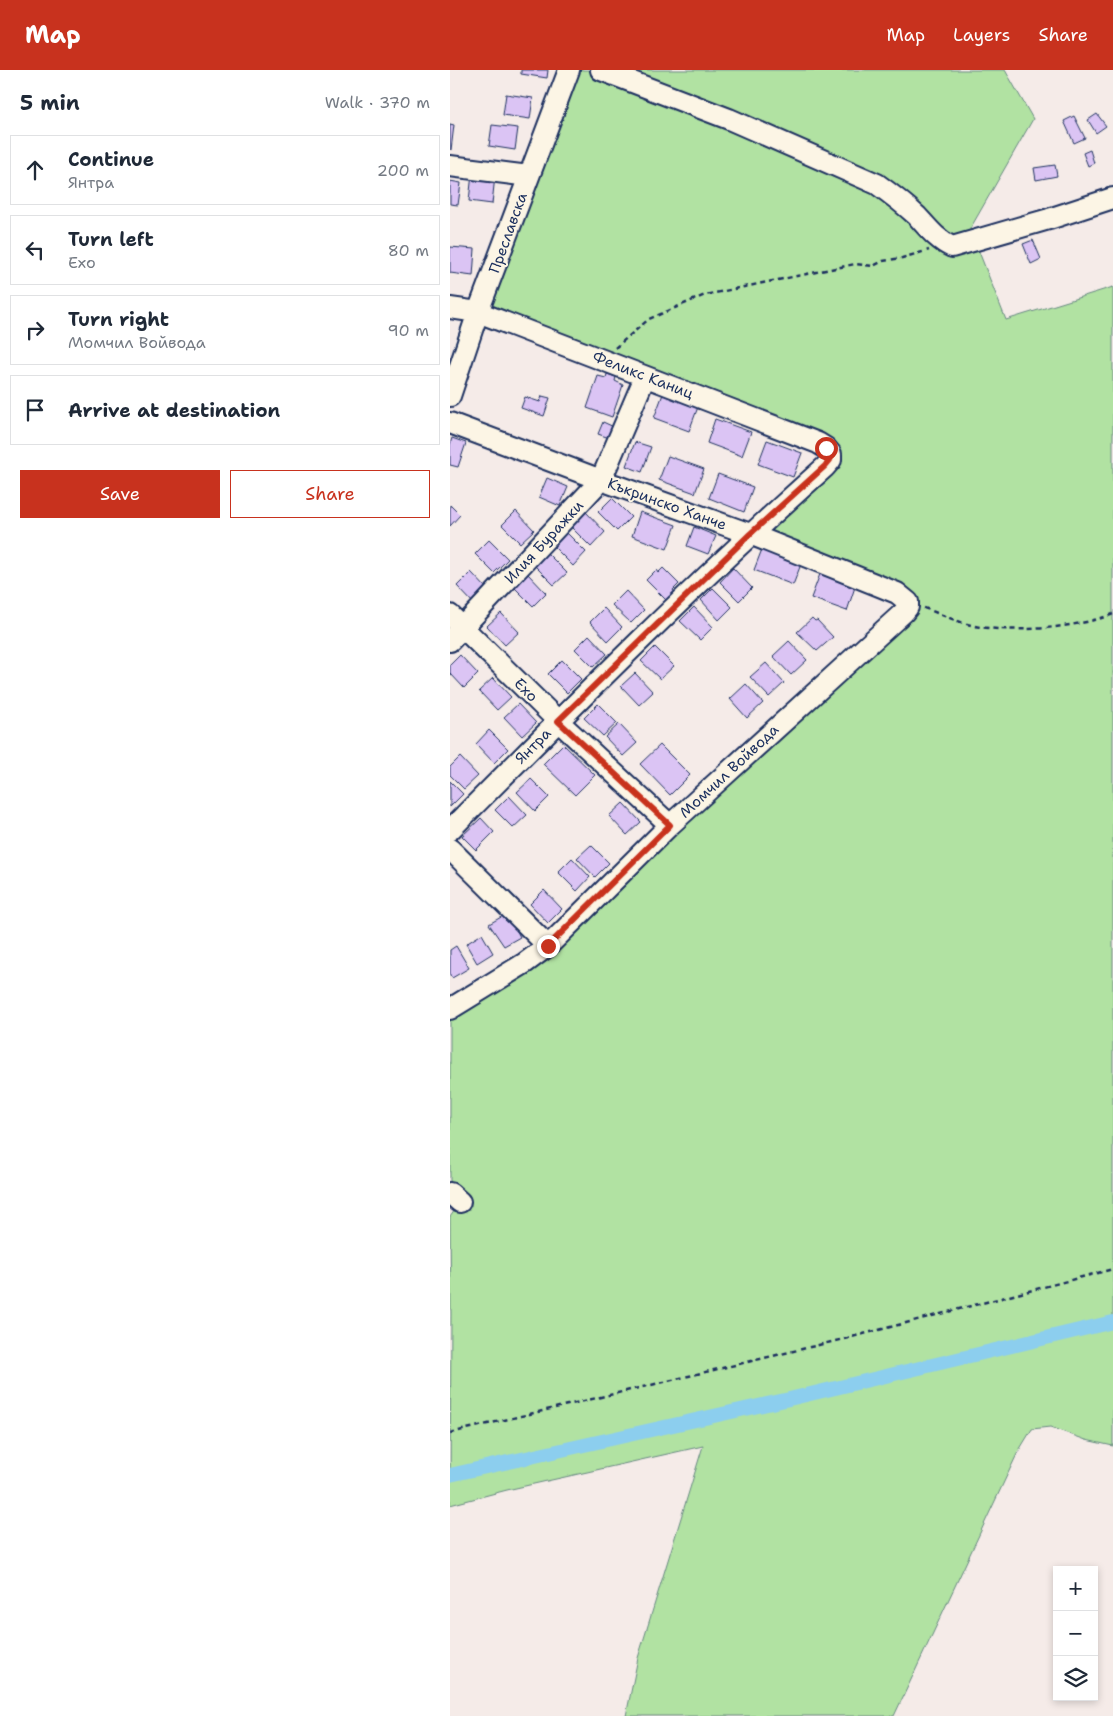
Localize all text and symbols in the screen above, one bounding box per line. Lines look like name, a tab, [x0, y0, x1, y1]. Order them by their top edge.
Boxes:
text: Map	[25, 19, 81, 51]
text: Map	[887, 23, 925, 47]
text: Layers	[953, 23, 1010, 47]
text: Share	[1038, 23, 1088, 47]
text: 5 min	[20, 89, 80, 117]
text: Walk · 370 m	[325, 92, 430, 113]
text: Continue	[68, 147, 154, 172]
icon: ahead	[21, 156, 49, 184]
text: 200 m	[377, 160, 429, 181]
text: Янтра	[68, 172, 114, 193]
street label: Преславска	[484, 189, 532, 276]
text: Turn left	[68, 227, 154, 252]
icon: left	[21, 236, 49, 264]
text: 80 m	[388, 240, 429, 261]
text: Ехо	[68, 252, 96, 273]
text: Turn right	[68, 307, 169, 332]
icon: right	[21, 316, 49, 344]
text: 90 m	[388, 320, 429, 341]
text: Момчил Войвода	[68, 332, 206, 353]
street label: Феликс Каниц	[590, 347, 696, 403]
icon: arrive	[21, 396, 49, 424]
text: Arrive at destination	[68, 398, 280, 423]
route start	[815, 437, 838, 460]
button: Save	[20, 470, 220, 518]
button: Share	[230, 470, 430, 518]
street label: Къкринско Ханче	[605, 473, 729, 535]
street label: Илия Буражки	[500, 496, 588, 588]
street label: Ехо	[510, 674, 542, 706]
street label: Момчил Войвода	[675, 719, 784, 822]
street label: Янтра	[511, 723, 556, 768]
route end	[537, 935, 560, 958]
map controls	[1053, 1566, 1098, 1701]
button: +	[1053, 1566, 1098, 1611]
button: −	[1053, 1611, 1098, 1656]
button: layers	[1053, 1656, 1098, 1701]

